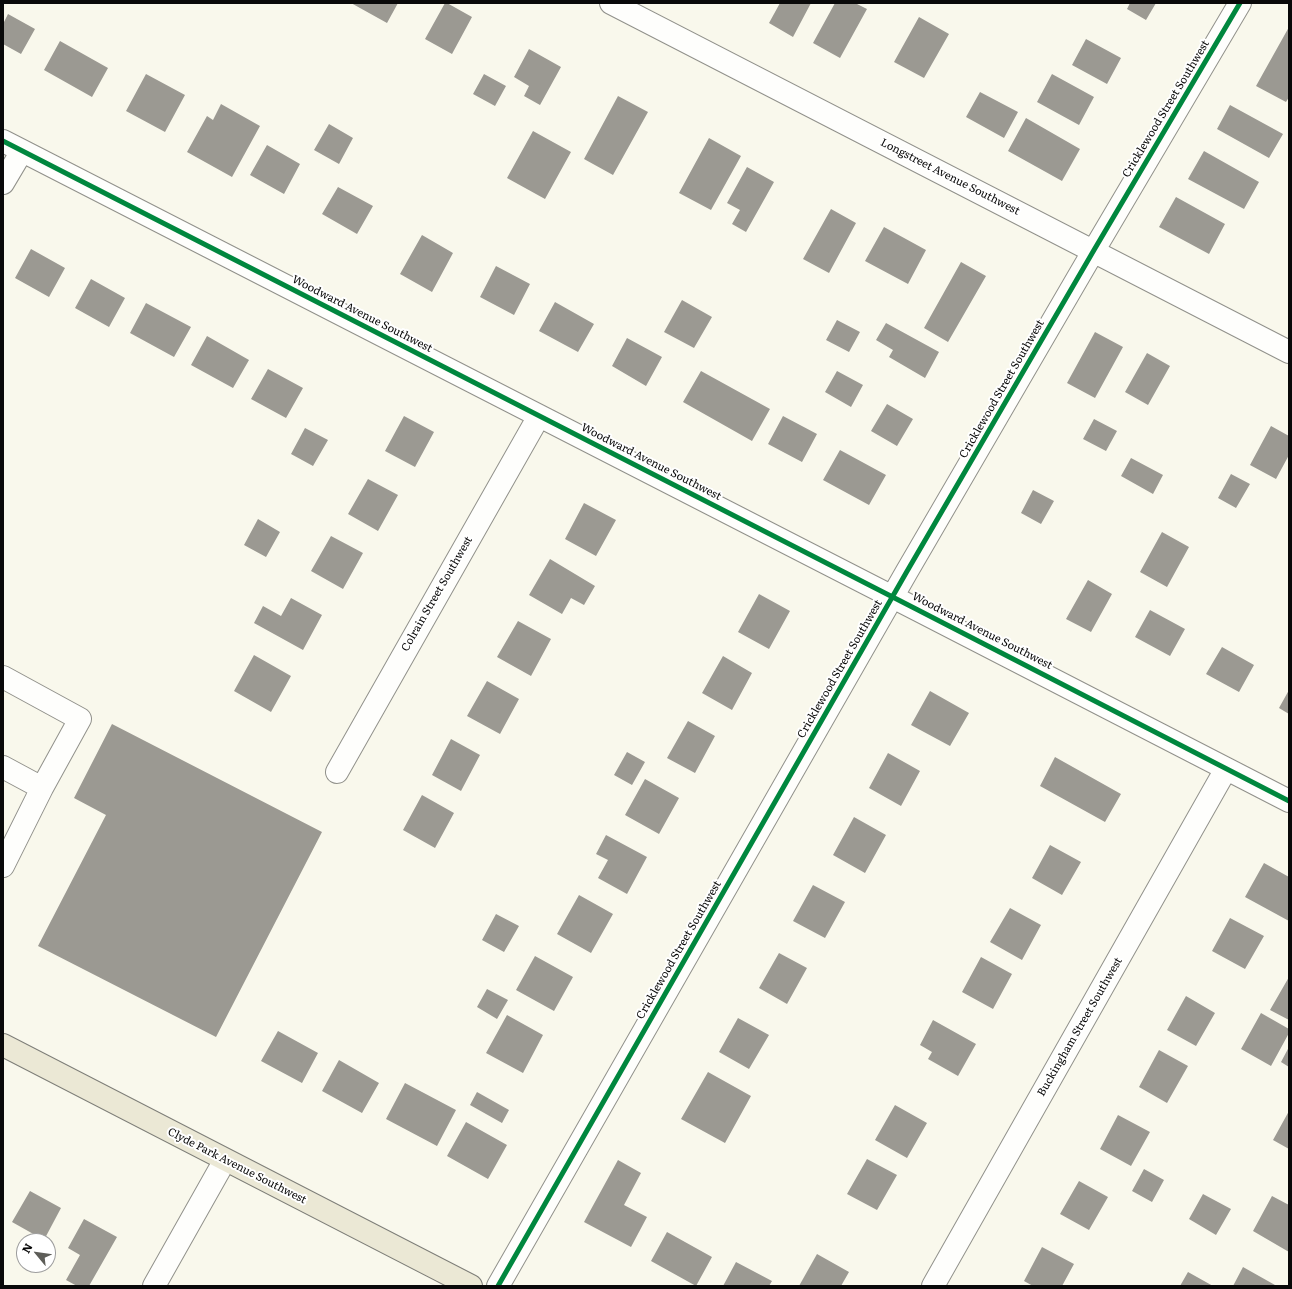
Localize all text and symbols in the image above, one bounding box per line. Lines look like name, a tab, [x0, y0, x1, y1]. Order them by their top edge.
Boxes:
street label: Cricklewood Street Southwest	[1120, 38, 1212, 180]
street label: Longstreet Avenue Southwest	[878, 136, 1022, 218]
street label: Woodward Avenue Southwest	[290, 273, 434, 355]
street label: Cricklewood Street Southwest	[957, 317, 1047, 461]
street label: Woodward Avenue Southwest	[579, 421, 723, 503]
street label: Colrain Street Southwest	[399, 534, 475, 654]
street label: Woodward Avenue Southwest	[910, 590, 1054, 672]
street label: Cricklewood Street Southwest	[795, 597, 885, 741]
street label: Cricklewood Street Southwest	[634, 878, 724, 1022]
street label: Buckingham Street Southwest	[1035, 955, 1125, 1099]
street label: Clyde Park Avenue Southwest	[165, 1125, 309, 1207]
north arrow	[16, 1233, 56, 1273]
text: N	[17, 1240, 36, 1256]

